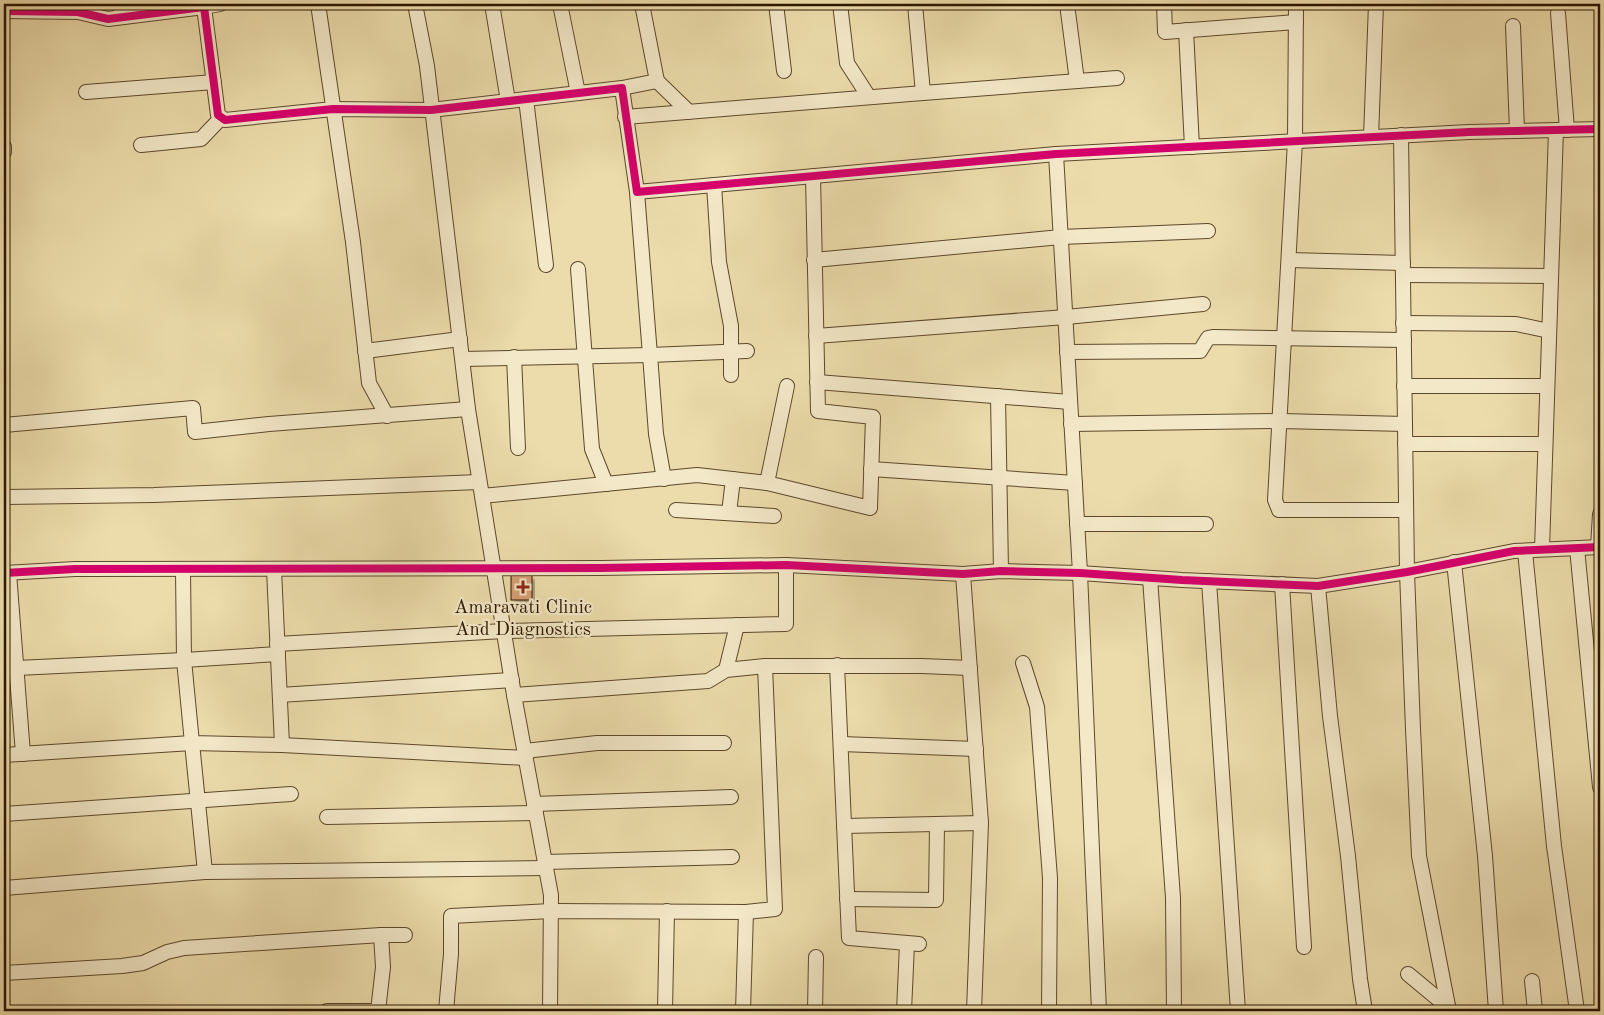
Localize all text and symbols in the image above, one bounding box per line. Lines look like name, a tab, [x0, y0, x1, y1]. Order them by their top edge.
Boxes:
marker: Amaravati Clinic And Diagnostics	[516, 580, 530, 594]
place label: Amaravati Clinic And Diagnostics	[454, 599, 592, 640]

